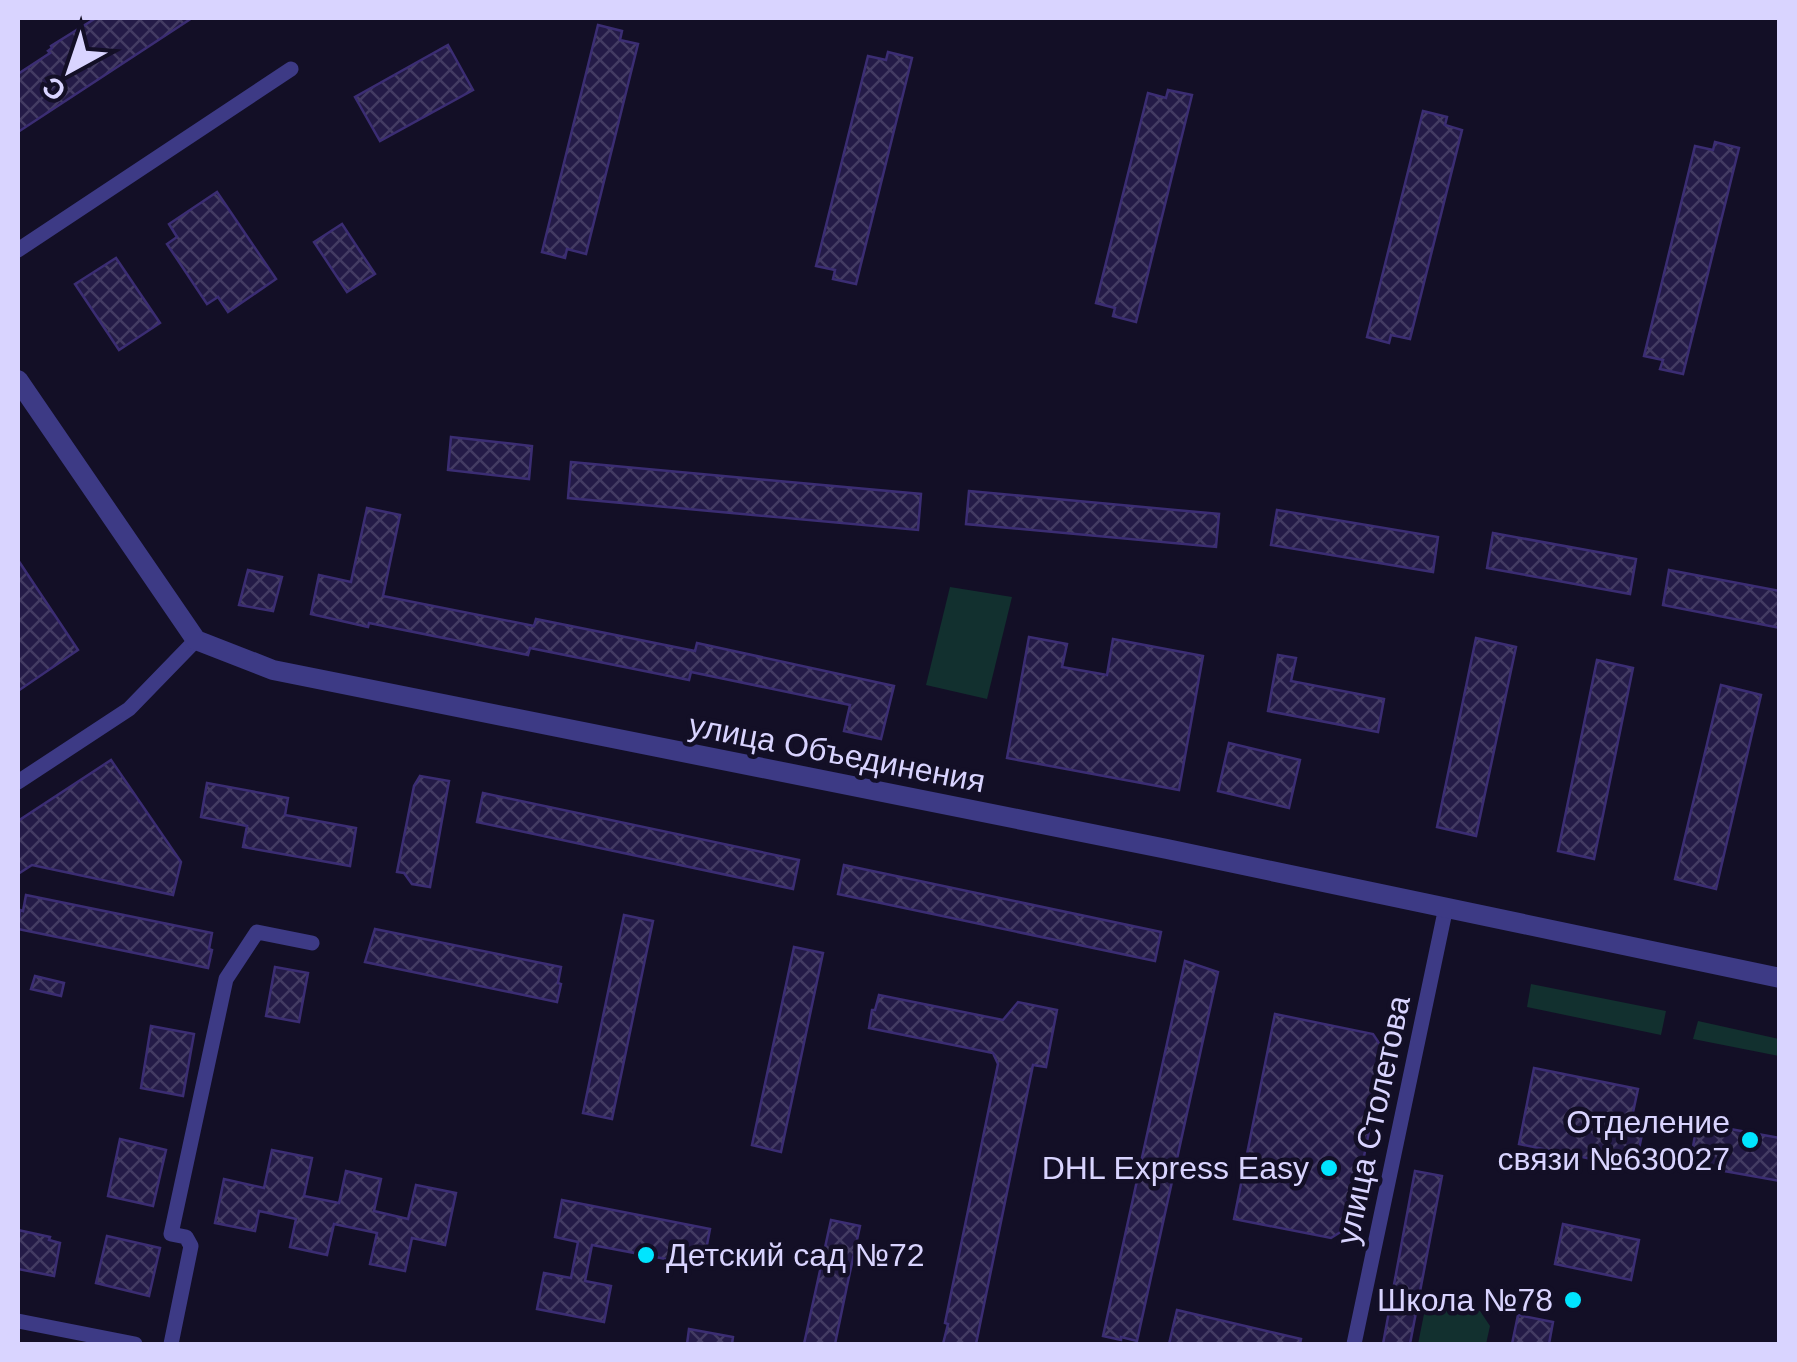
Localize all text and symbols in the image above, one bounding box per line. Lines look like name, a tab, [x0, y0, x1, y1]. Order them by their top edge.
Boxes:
north arrow	[20, 20, 120, 120]
text: С	[37, 70, 72, 107]
street label: улица Объединения	[686, 707, 988, 799]
street label: улица Столетова	[1329, 992, 1417, 1248]
place label: Отделение связи №630027	[1497, 1104, 1730, 1177]
marker: Отделение связи №630027	[1739, 1129, 1761, 1151]
place label: DHL Express Easy	[1042, 1150, 1309, 1186]
marker: DHL Express Easy	[1318, 1157, 1340, 1179]
place label: Детский сад №72	[666, 1237, 925, 1273]
marker: Детский сад №72	[635, 1244, 657, 1266]
place label: Школа №78	[1377, 1282, 1553, 1318]
marker: Школа №78	[1562, 1289, 1584, 1311]

